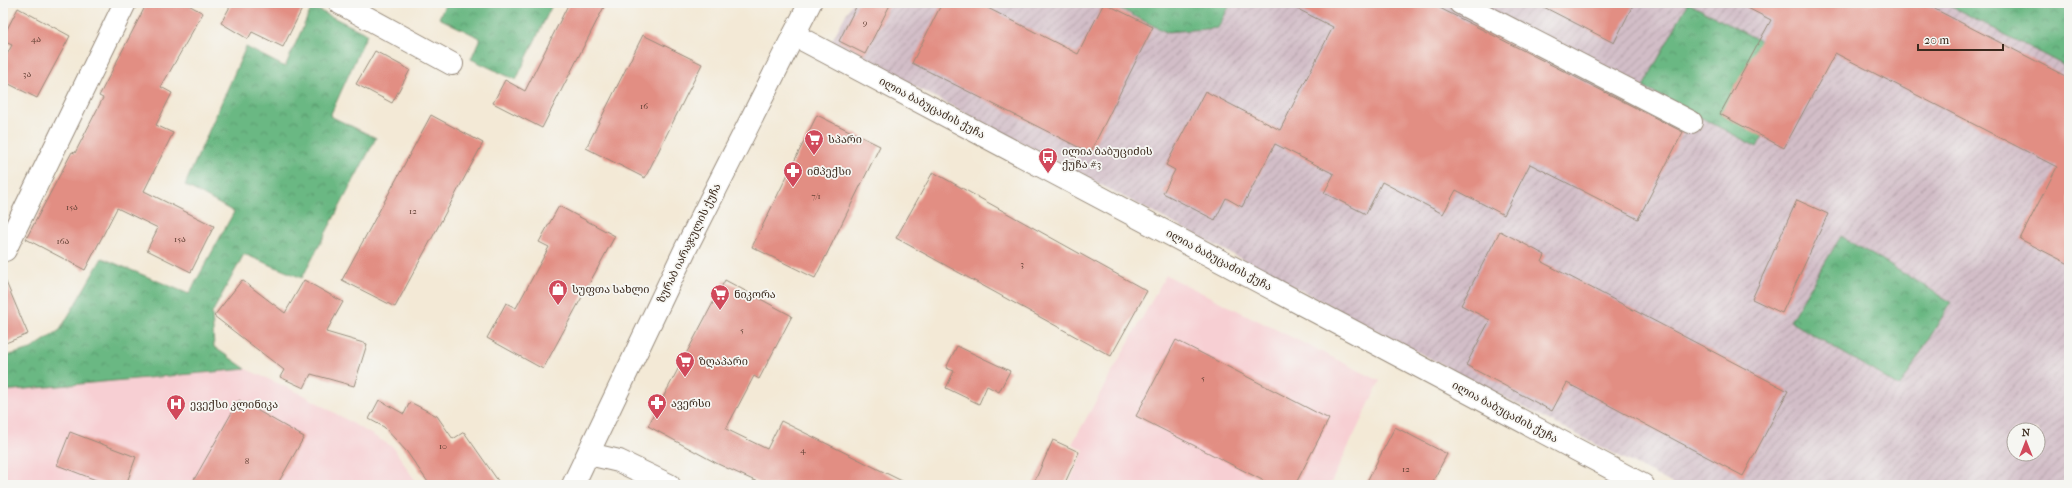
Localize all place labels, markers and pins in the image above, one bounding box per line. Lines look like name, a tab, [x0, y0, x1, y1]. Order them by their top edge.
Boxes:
supermarket icon: სპარი	[803, 128, 825, 156]
place label: სპარი	[828, 133, 862, 146]
place label: ილია ბაბუციძის ქუჩა #3	[1062, 145, 1153, 171]
bus stop icon: ილია ბაბუციძის ქუჩა #3	[1037, 146, 1059, 174]
pharmacy icon: იმპექსი	[782, 160, 804, 188]
place label: იმპექსი	[807, 165, 851, 178]
shop icon: სუფთა სახლი	[547, 278, 569, 306]
place label: სუფთა სახლი	[572, 283, 650, 296]
supermarket icon: ნიკორა	[709, 283, 731, 311]
place label: ნიკორა	[734, 288, 776, 301]
supermarket icon: ზღაპარი	[674, 350, 696, 378]
place label: ზღაპარი	[699, 355, 748, 368]
pharmacy icon: ავერსი	[646, 392, 668, 420]
hospital icon: ევექსი კლინიკა	[165, 393, 187, 421]
place label: ავერსი	[671, 397, 711, 410]
place label: ევექსი კლინიკა	[190, 398, 278, 411]

